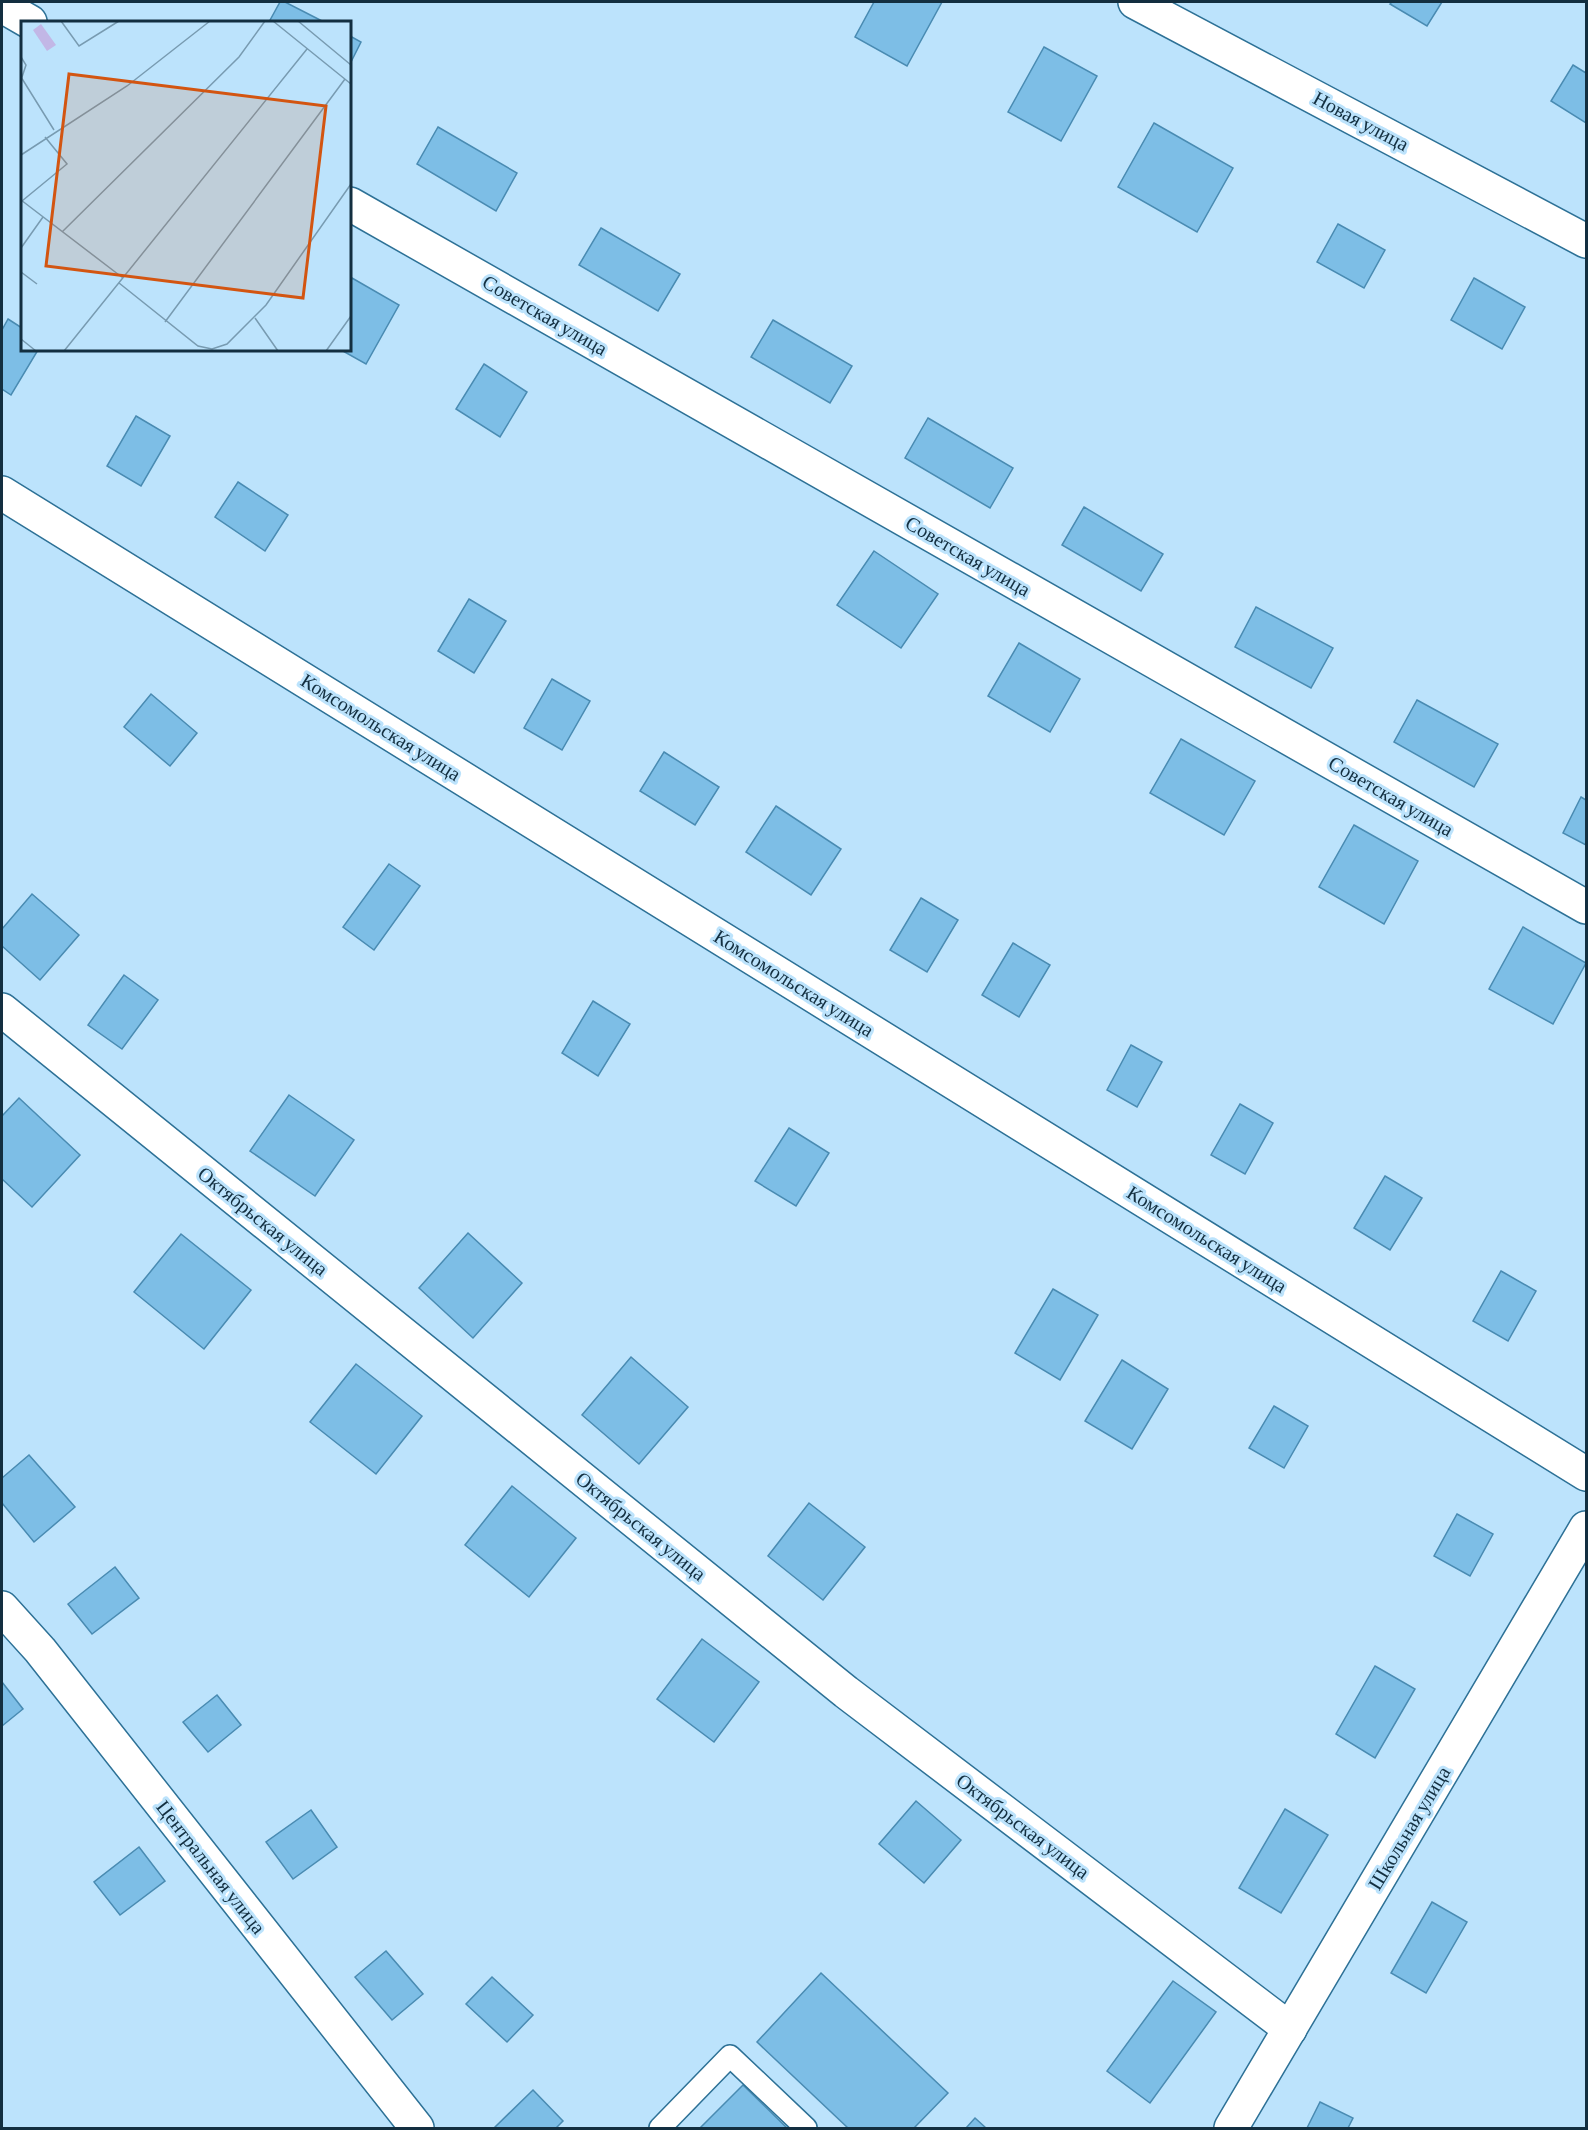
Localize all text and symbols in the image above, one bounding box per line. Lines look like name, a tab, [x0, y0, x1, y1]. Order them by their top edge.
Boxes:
inset map	[21, 21, 351, 351]
street label: Новая улица	[1309, 87, 1413, 156]
street label: Советская улица	[478, 270, 611, 360]
street label: Советская улица	[901, 511, 1034, 601]
street label: Комсомольская улица	[297, 669, 465, 786]
street label: Советская улица	[1324, 751, 1457, 841]
street label: Комсомольская улица	[710, 925, 878, 1042]
street label: Октябрьская улица	[193, 1162, 332, 1281]
street label: Комсомольская улица	[1123, 1181, 1291, 1298]
street label: Октябрьская улица	[571, 1467, 710, 1586]
street label: Школьная улица	[1364, 1762, 1455, 1894]
street label: Октябрьская улица	[952, 1769, 1094, 1884]
street label: Центральная улица	[151, 1796, 270, 1939]

